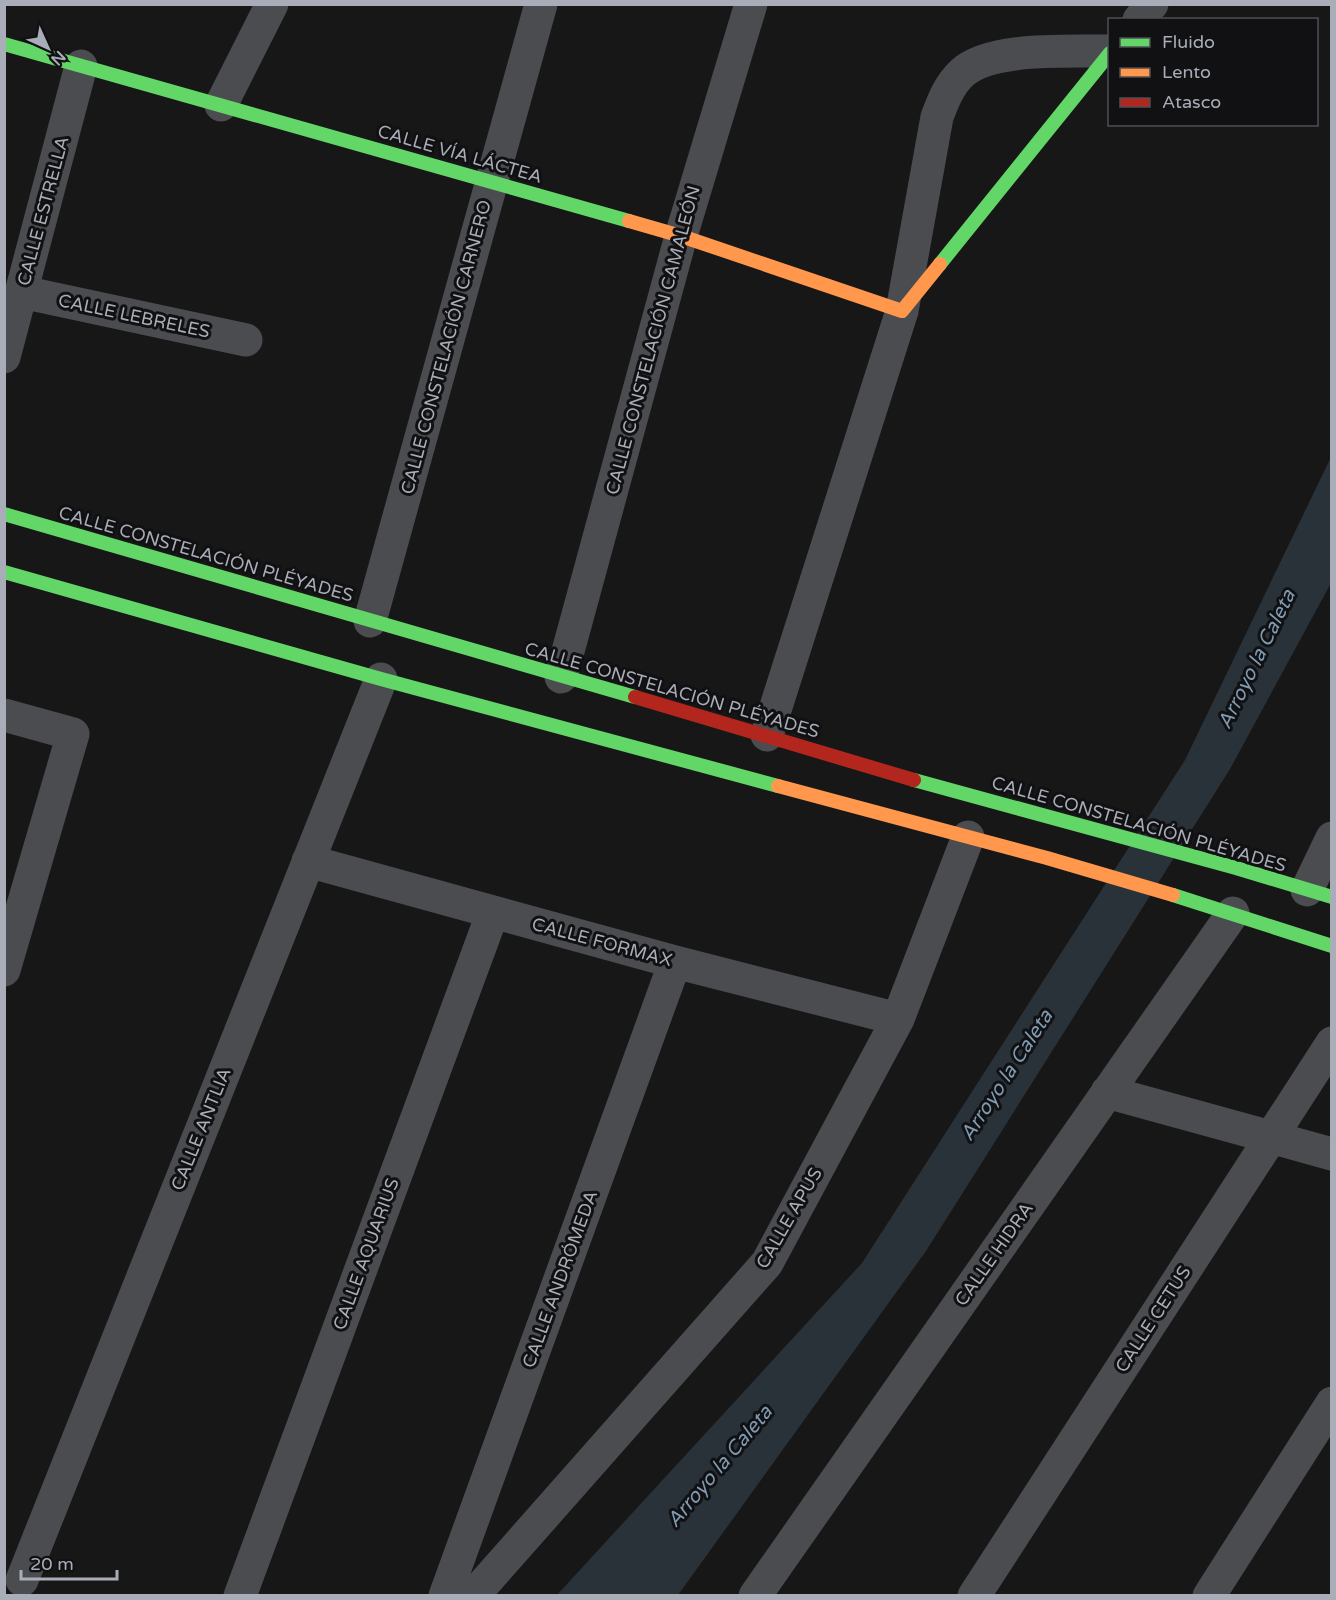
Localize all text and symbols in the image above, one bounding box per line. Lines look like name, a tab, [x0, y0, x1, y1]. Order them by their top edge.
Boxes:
north arrow	[18, 18, 78, 78]
legend	[1108, 18, 1318, 126]
text: Fluido	[1162, 31, 1215, 53]
text: N	[46, 46, 70, 70]
text: Lento	[1162, 61, 1211, 83]
text: Atasco	[1162, 91, 1221, 113]
street label: CALLE VÍA LÁCTEA	[375, 120, 545, 188]
street label: CALLE ESTRELLA	[12, 134, 74, 288]
street label: CALLE CONSTELACIÓN CAMALEÓN	[601, 183, 705, 497]
street label: CALLE CONSTELACIÓN CARNERO	[396, 198, 496, 496]
street label: CALLE LEBRELES	[56, 289, 212, 343]
street label: CALLE CONSTELACIÓN PLÉYADES	[56, 501, 356, 607]
water label: Arroyo la Caleta	[1213, 585, 1301, 733]
street label: CALLE CONSTELACIÓN PLÉYADES	[522, 637, 822, 743]
street label: CALLE CONSTELACIÓN PLÉYADES	[989, 771, 1289, 877]
street label: CALLE FORMAX	[530, 913, 674, 971]
water label: Arroyo la Caleta	[956, 1005, 1059, 1146]
street label: CALLE ANTLIA	[166, 1064, 236, 1194]
street label: CALLE APUS	[751, 1164, 827, 1272]
street label: CALLE AQUARIUS	[328, 1175, 404, 1333]
street label: CALLE ANDRÓMEDA	[518, 1187, 602, 1371]
street label: CALLE HIDRA	[950, 1198, 1038, 1310]
street label: CALLE CETUS	[1110, 1262, 1196, 1376]
water label: Arroyo la Caleta	[662, 1400, 778, 1532]
scale bar	[21, 1543, 117, 1581]
text: 20 m	[30, 1553, 74, 1575]

